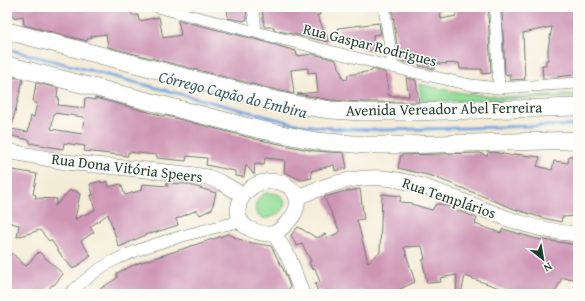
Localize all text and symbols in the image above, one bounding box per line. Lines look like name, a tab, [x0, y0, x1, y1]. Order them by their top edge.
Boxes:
street label: Rua Gaspar Rodrigues	[301, 18, 439, 71]
water label: Córrego Capão do Embira	[156, 64, 310, 124]
street label: Avenida Vereador Abel Ferreira	[346, 96, 542, 121]
street label: Rua Dona Vitória Speers	[50, 148, 204, 187]
street label: Rua Templários	[400, 172, 499, 223]
north arrow	[523, 239, 563, 279]
text: N	[540, 259, 555, 277]

